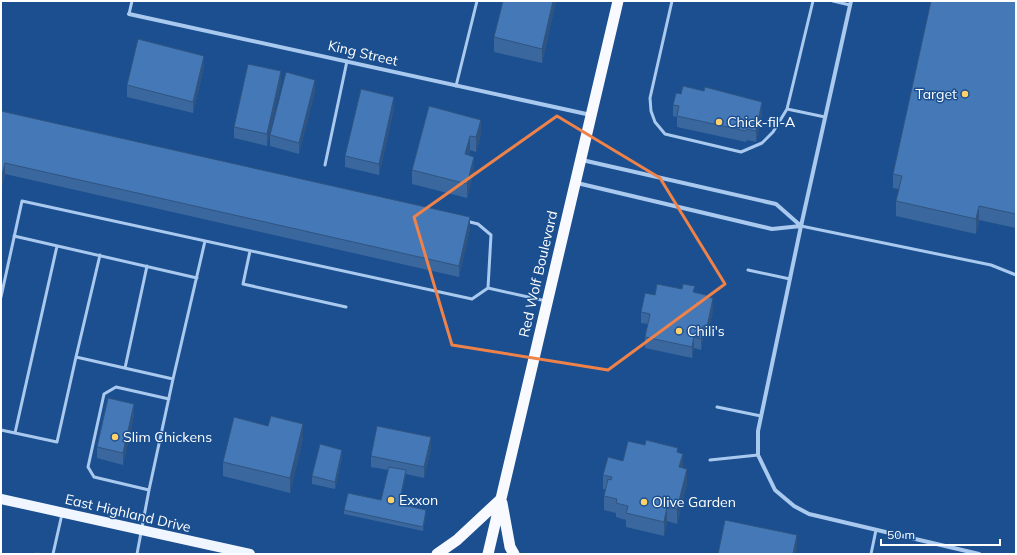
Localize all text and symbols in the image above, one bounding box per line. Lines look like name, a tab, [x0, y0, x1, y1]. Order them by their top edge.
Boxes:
street label: King Street	[326, 36, 400, 70]
place label: Target	[915, 85, 957, 103]
marker: Target	[960, 89, 970, 99]
place label: Chick-fil-A	[727, 113, 796, 131]
marker: Chick-fil-A	[714, 117, 724, 127]
street label: Red Wolf Boulevard	[515, 209, 561, 339]
place label: Chili's	[687, 322, 725, 340]
marker: Chili's	[674, 326, 684, 336]
place label: Slim Chickens	[123, 428, 212, 446]
marker: Slim Chickens	[110, 432, 120, 442]
street label: East Highland Drive	[63, 490, 193, 536]
place label: Exxon	[399, 491, 438, 509]
place label: Olive Garden	[652, 493, 736, 511]
marker: Exxon	[386, 495, 396, 505]
marker: Olive Garden	[639, 497, 649, 507]
scale bar	[881, 521, 1000, 547]
text: 50 m	[887, 527, 915, 542]

